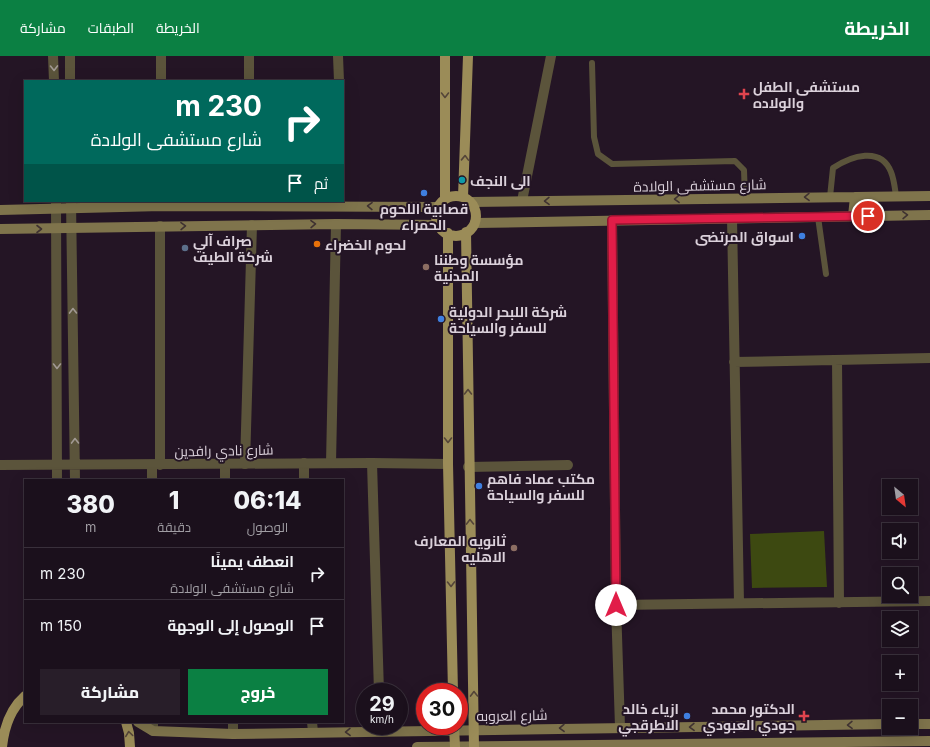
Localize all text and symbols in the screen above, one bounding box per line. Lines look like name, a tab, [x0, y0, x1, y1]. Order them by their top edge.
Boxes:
text: الخريطة	[844, 17, 910, 40]
text: مشاركة	[20, 19, 66, 36]
text: الطبقات	[88, 19, 134, 36]
text: الخريطة	[156, 19, 200, 36]
one-way arrow	[50, 66, 58, 72]
place label: مستشفى الطفل والولاده	[753, 78, 860, 112]
marker: مستشفى الطفل والولاده	[738, 88, 750, 100]
text: 230 m	[175, 89, 262, 123]
one-way arrow	[441, 92, 449, 98]
icon: right	[276, 96, 328, 148]
text: شارع مستشفى الولادة	[91, 129, 262, 150]
one-way arrow	[461, 155, 469, 161]
icon: arrive	[284, 172, 306, 194]
place label: الى النجف	[470, 172, 531, 190]
text: ثم	[314, 174, 328, 193]
marker: الى النجف	[457, 175, 467, 185]
street label: شارع مستشفى الولادة	[633, 175, 767, 196]
marker: قصابية اللحوم الحمراء	[419, 188, 429, 198]
one-way arrow	[804, 193, 810, 201]
one-way arrow	[674, 195, 680, 203]
one-way arrow	[544, 196, 550, 205]
pin	[851, 199, 885, 233]
place label: قصابية اللحوم الحمراء	[380, 200, 468, 234]
one-way arrow	[367, 202, 373, 210]
icon: arrive	[857, 205, 879, 227]
one-way arrow	[902, 211, 908, 219]
one-way arrow	[310, 220, 316, 228]
one-way arrow	[180, 222, 186, 230]
one-way arrow	[36, 225, 42, 233]
place label: اسواق المرتضى	[695, 228, 794, 246]
marker: اسواق المرتضى	[797, 231, 807, 241]
place label: صراف آلي شركة الطيف	[193, 232, 273, 266]
place label: لحوم الخضراء	[325, 236, 406, 255]
marker: لحوم الخضراء	[312, 239, 322, 249]
marker: صراف آلي شركة الطيف	[180, 243, 190, 253]
place label: مؤسسة وطننا المدنية	[434, 251, 523, 284]
marker: مؤسسة وطننا المدنية	[421, 262, 431, 272]
place label: شركة اللبحر الدولية للسفر والسياحة	[449, 303, 567, 337]
one-way arrow	[69, 308, 77, 314]
marker: شركة اللبحر الدولية للسفر والسياحة	[436, 314, 446, 324]
one-way arrow	[53, 363, 61, 369]
one-way arrow	[464, 389, 472, 395]
one-way arrow	[444, 437, 452, 443]
one-way arrow	[71, 438, 79, 444]
street label: شارع نادي رافدين	[174, 441, 274, 463]
place label: مكتب عماد فاهم للسفر والسياحة	[487, 470, 595, 504]
north arrow	[882, 479, 918, 515]
map controls	[882, 479, 918, 735]
marker: مكتب عماد فاهم للسفر والسياحة	[474, 481, 484, 491]
text: 1	[169, 486, 179, 515]
text: 06:14	[234, 486, 302, 515]
text: 380	[66, 490, 115, 519]
text: m	[85, 519, 96, 535]
text: دقيقة	[157, 519, 191, 535]
text: الوصول	[247, 519, 288, 535]
one-way arrow	[465, 519, 474, 525]
button: sound	[882, 523, 918, 559]
place label: ثانويه المعارف الاهليه	[414, 532, 507, 565]
marker: ثانويه المعارف الاهليه	[509, 543, 519, 553]
text: انعطف يمينًا	[210, 552, 294, 571]
icon: right	[306, 563, 328, 585]
text: 230 m	[40, 564, 85, 583]
button: search	[882, 567, 918, 603]
text: شارع مستشفى الولادة	[170, 580, 294, 596]
one-way arrow	[446, 581, 455, 587]
position arrow	[595, 584, 637, 626]
button: layers	[882, 611, 918, 647]
icon: arrive	[306, 615, 328, 637]
text: 150 m	[40, 616, 82, 635]
text: الوصول إلى الوجهة	[167, 616, 294, 635]
button: +	[882, 655, 918, 691]
button: مشاركة	[40, 669, 180, 715]
button: خروج	[188, 669, 328, 715]
speed limit sign: 30	[416, 683, 468, 735]
one-way arrow	[469, 691, 478, 697]
text: 29	[369, 692, 395, 716]
button: −	[882, 699, 918, 735]
place label: ازياء خالد الاطرقجي	[618, 700, 679, 737]
place label: الدكتور محمد جودي العبودي	[703, 700, 795, 736]
street label: شارع العروبه	[476, 706, 548, 725]
marker: الدكتور محمد جودي العبودي	[798, 710, 810, 722]
marker: ازياء خالد الاطرقجي	[682, 711, 692, 721]
text: km/h	[370, 713, 394, 725]
one-way arrow	[847, 721, 853, 729]
one-way arrow	[689, 722, 695, 731]
one-way arrow	[559, 724, 565, 732]
one-way arrow	[345, 728, 351, 736]
one-way arrow	[125, 731, 134, 737]

